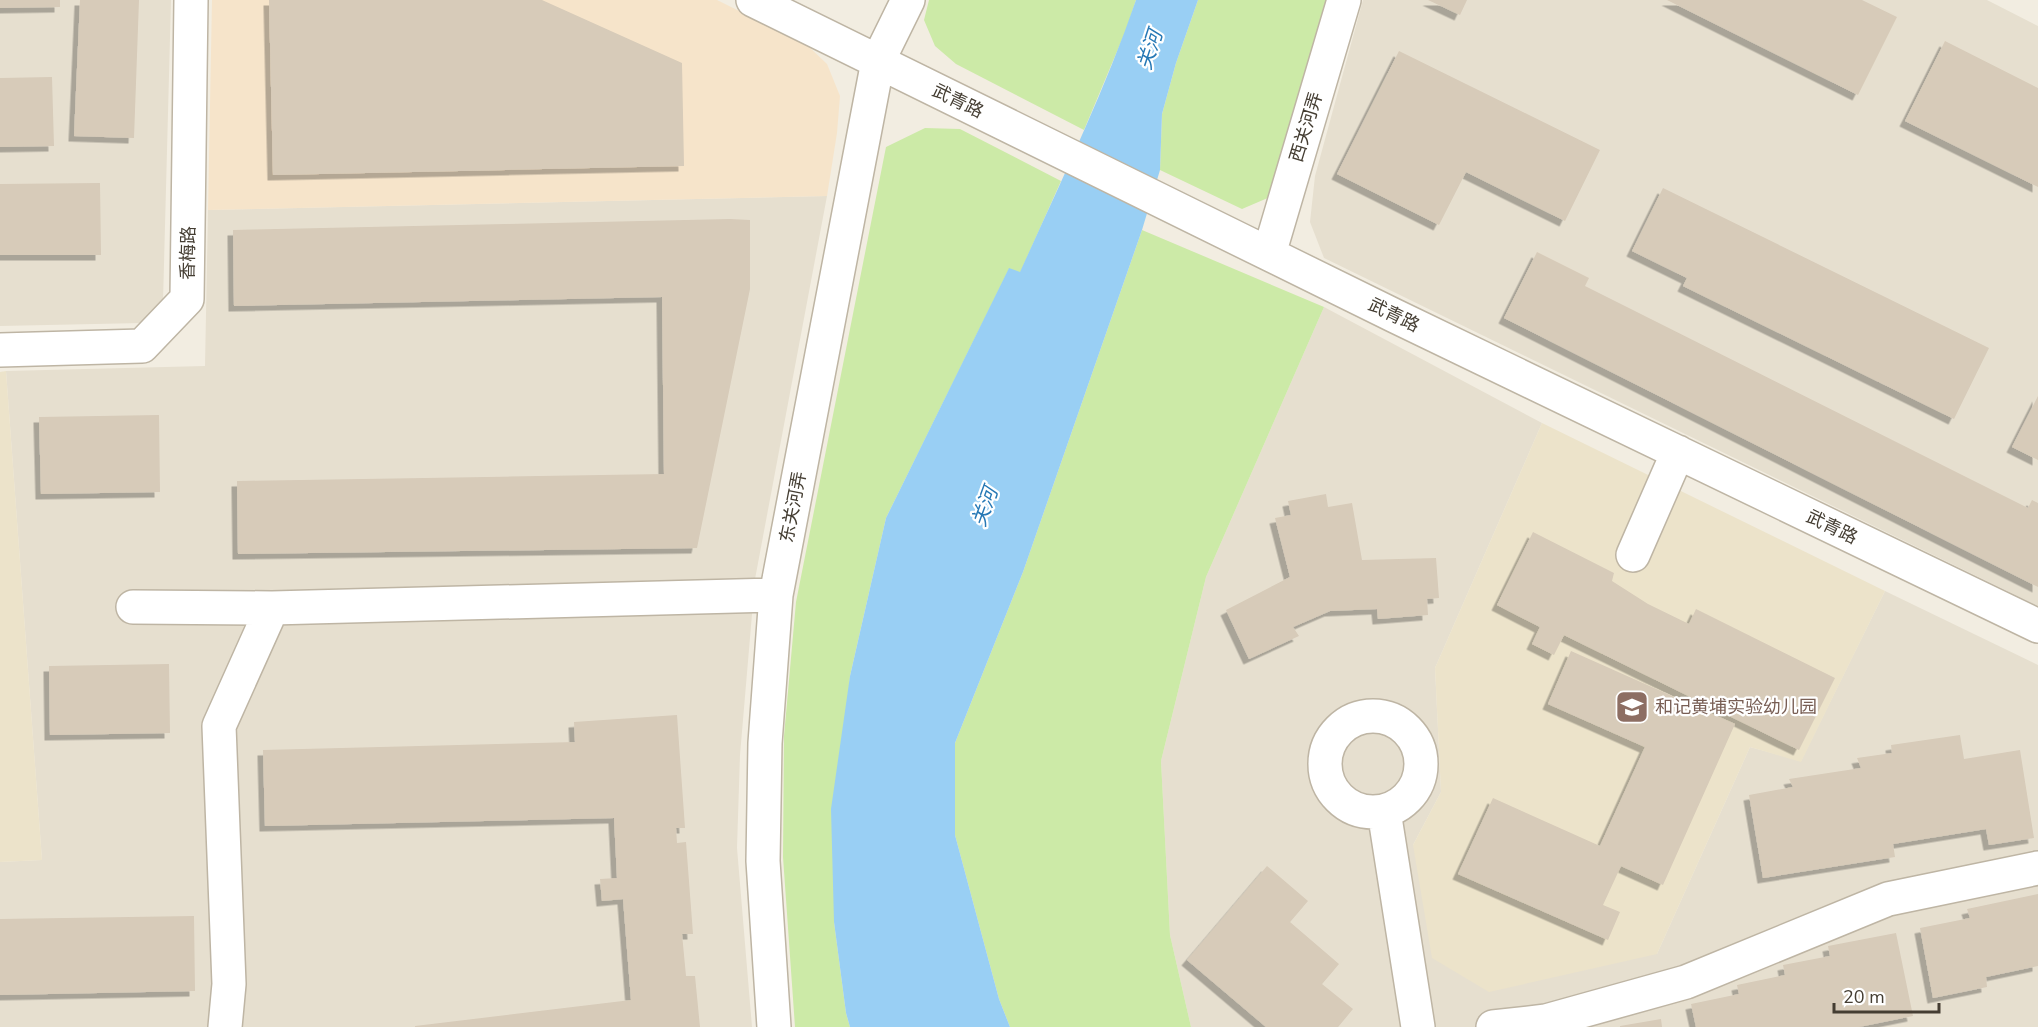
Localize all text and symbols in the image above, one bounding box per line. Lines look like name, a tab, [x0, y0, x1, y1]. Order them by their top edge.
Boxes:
water label: 关河	[1131, 23, 1170, 73]
street label: 武青路	[928, 78, 988, 124]
street label: 西关河弄	[1284, 89, 1328, 165]
street label: 香梅路	[176, 226, 200, 280]
street label: 武青路	[1364, 292, 1424, 338]
street label: 东关河弄	[774, 469, 812, 545]
water label: 关河	[965, 480, 1006, 530]
street label: 武青路	[1802, 504, 1862, 550]
school or university icon: 和记黄埔实验幼儿园	[1614, 689, 1650, 725]
place label: 和记黄埔实验幼儿园	[1655, 695, 1817, 719]
scale bar	[1834, 976, 1939, 1014]
text: 20 m	[1843, 985, 1885, 1009]

